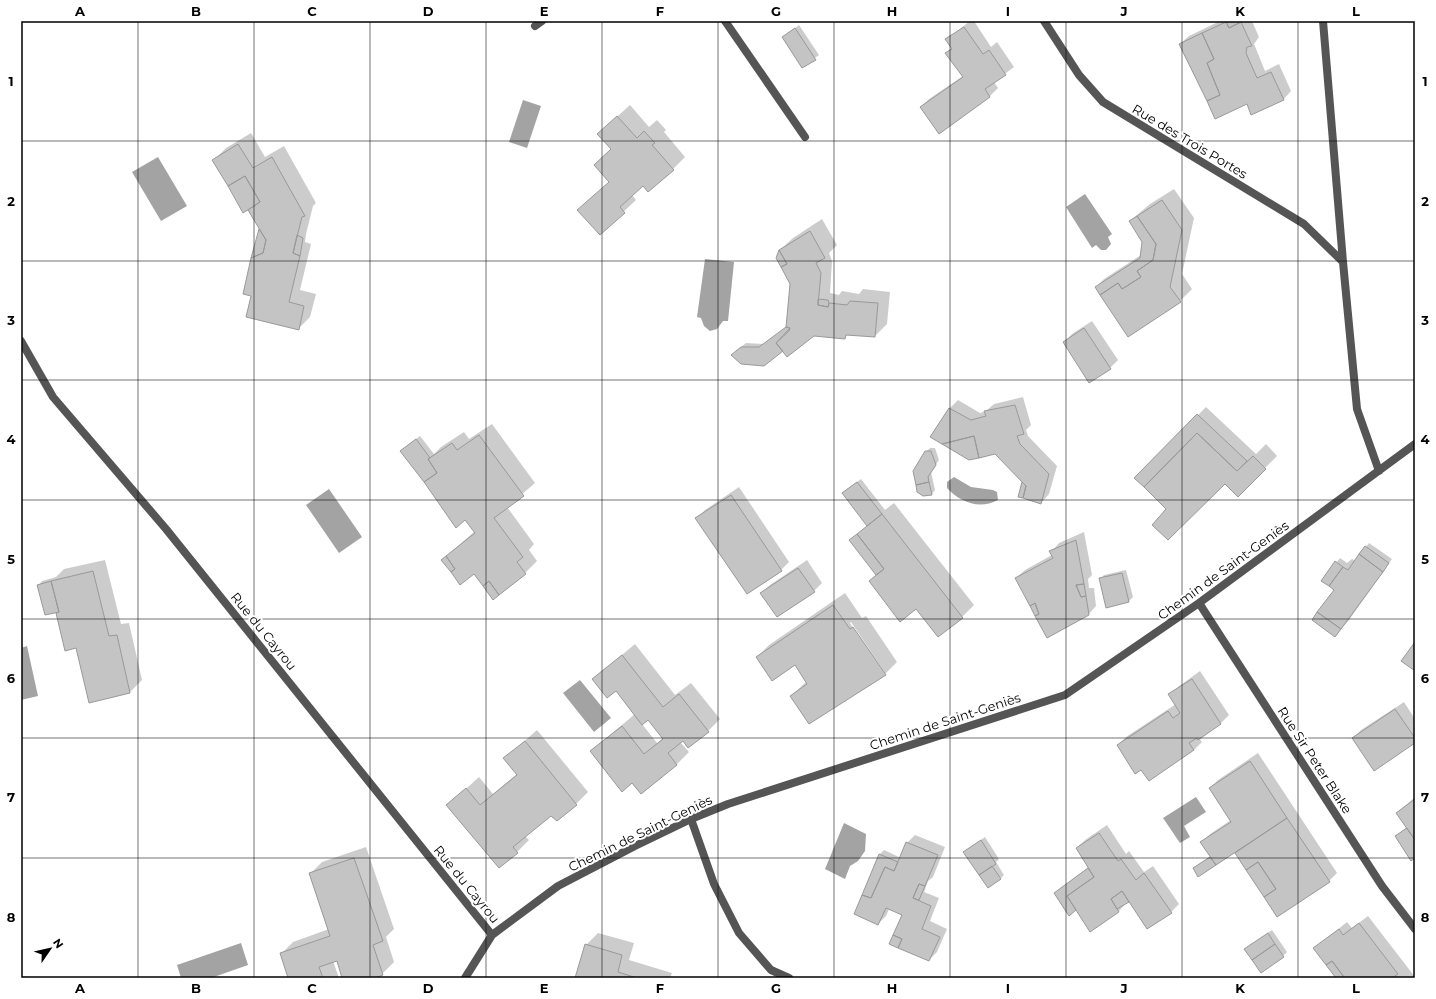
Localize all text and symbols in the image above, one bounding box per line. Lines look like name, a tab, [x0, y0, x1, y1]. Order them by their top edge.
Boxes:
text: A	[74, 3, 86, 19]
text: B	[191, 3, 201, 19]
text: C	[307, 3, 317, 19]
text: D	[423, 3, 434, 19]
text: E	[540, 3, 549, 19]
text: F	[656, 3, 664, 19]
text: G	[771, 3, 781, 19]
text: H	[887, 3, 897, 19]
text: I	[1006, 3, 1010, 19]
text: J	[1119, 3, 1128, 19]
text: K	[1235, 3, 1245, 19]
text: L	[1352, 3, 1360, 19]
text: 1	[8, 73, 14, 89]
text: 1	[1422, 73, 1428, 89]
street label: Rue des Trois Portes	[1130, 100, 1250, 182]
text: 2	[7, 193, 15, 209]
text: 2	[1421, 193, 1429, 209]
text: 3	[6, 312, 15, 328]
text: 3	[1420, 312, 1429, 328]
text: 4	[7, 431, 16, 447]
text: 4	[1421, 431, 1430, 447]
street label: Chemin de Saint-Geniès	[1154, 517, 1292, 623]
text: 5	[7, 551, 15, 567]
text: 5	[1421, 551, 1429, 567]
street label: Rue du Cayrou	[228, 589, 300, 673]
text: 6	[7, 670, 16, 686]
text: 6	[1421, 670, 1430, 686]
street label: Chemin de Saint-Geniès	[867, 689, 1023, 753]
street label: Rue Sir Peter Blake	[1274, 703, 1356, 817]
text: 7	[7, 789, 15, 805]
text: 7	[1421, 789, 1429, 805]
street label: Chemin de Saint-Geniès	[566, 791, 714, 875]
street label: Rue du Cayrou	[431, 842, 503, 926]
text: 8	[7, 909, 16, 925]
text: 8	[1421, 909, 1430, 925]
north arrow	[30, 929, 70, 969]
text: N	[50, 936, 67, 951]
text: A	[74, 980, 86, 996]
text: B	[191, 980, 201, 996]
text: C	[307, 980, 317, 996]
text: D	[423, 980, 434, 996]
text: E	[540, 980, 549, 996]
text: F	[656, 980, 664, 996]
text: G	[771, 980, 781, 996]
text: H	[887, 980, 897, 996]
text: I	[1006, 980, 1010, 996]
text: J	[1119, 980, 1128, 996]
text: K	[1235, 980, 1245, 996]
text: L	[1352, 980, 1360, 996]

